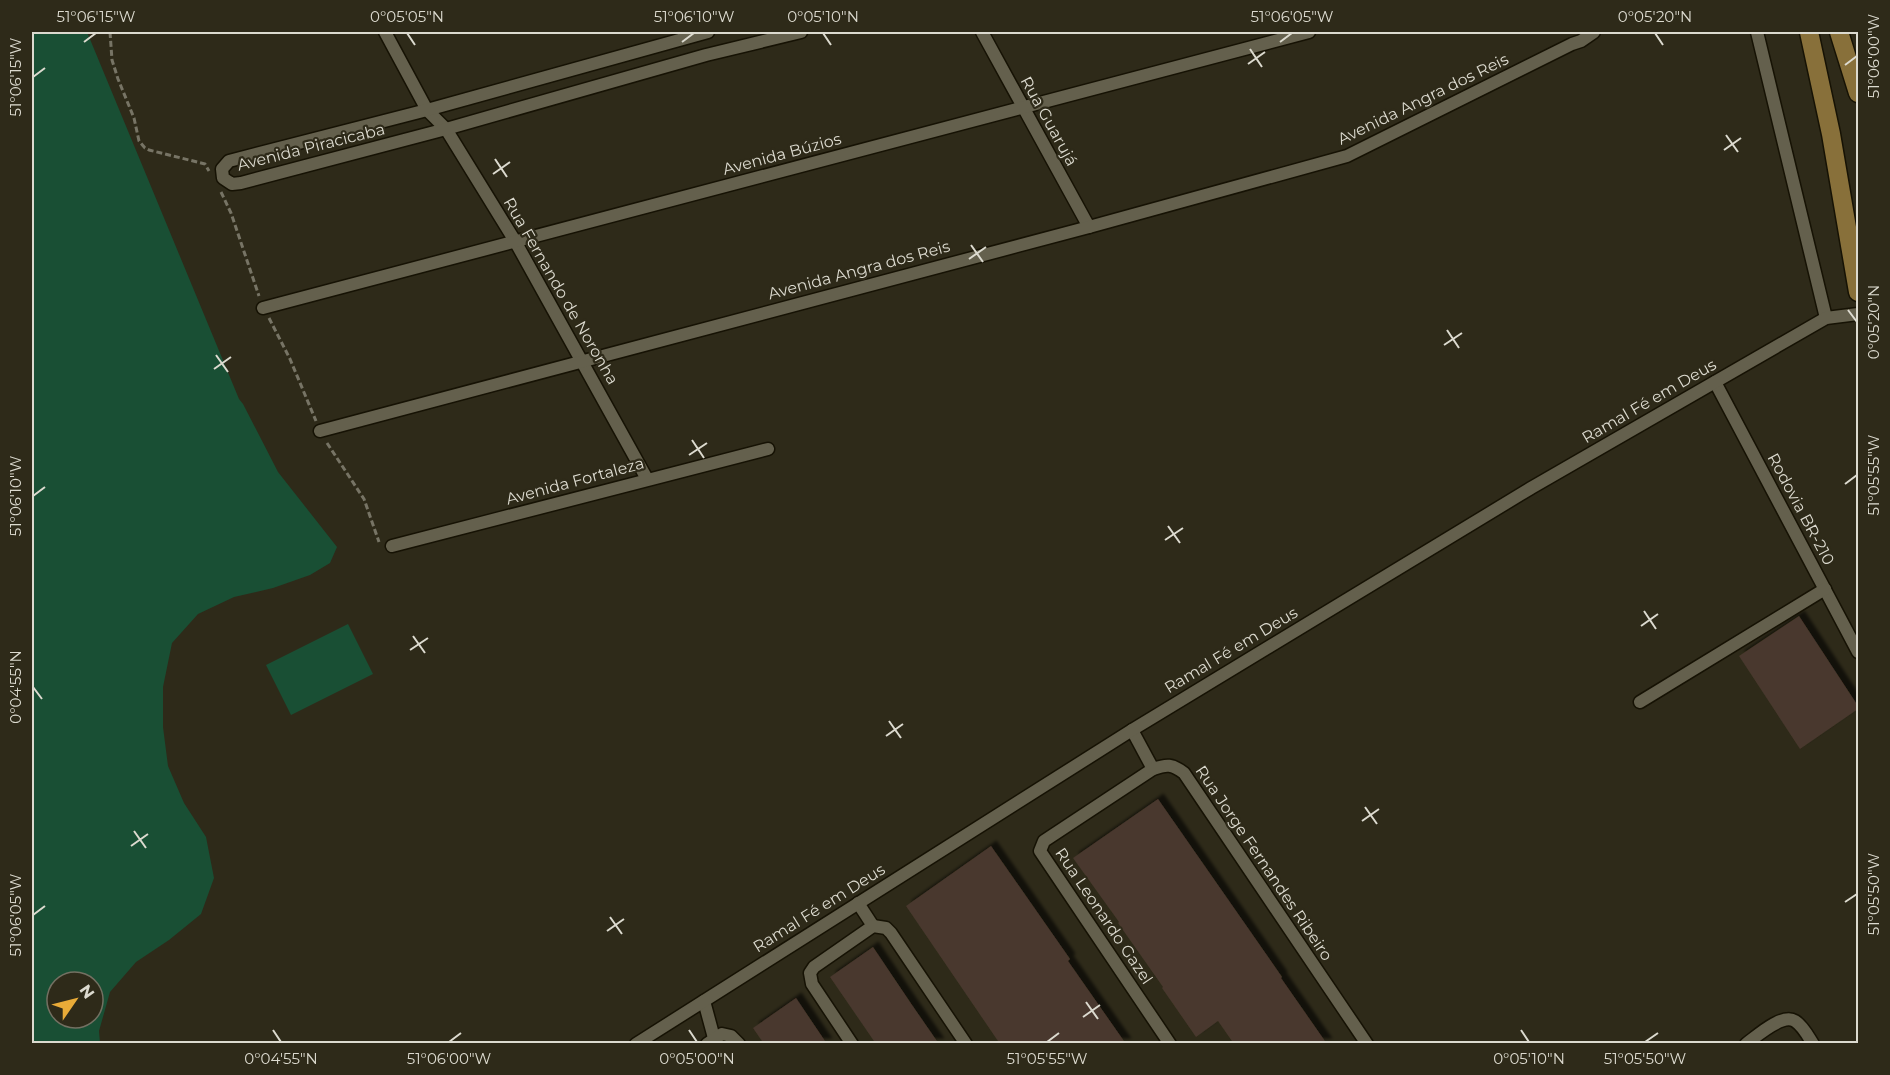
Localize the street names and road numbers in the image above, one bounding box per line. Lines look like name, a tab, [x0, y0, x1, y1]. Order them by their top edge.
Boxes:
street label: Avenida Angra dos Reis	[1335, 49, 1512, 149]
street label: Rua Guarujá	[1017, 73, 1081, 169]
street label: Avenida Piracicaba	[235, 119, 387, 175]
street label: Avenida Búzios	[721, 129, 844, 179]
street label: Rua Fernando de Noronha	[500, 194, 622, 388]
street label: Avenida Angra dos Reis	[766, 236, 952, 303]
street label: Ramal Fé em Deus	[1579, 355, 1720, 447]
street label: Rodovia BR-210	[1764, 450, 1838, 568]
street label: Avenida Fortaleza	[504, 453, 646, 509]
street label: Ramal Fé em Deus	[1161, 603, 1301, 697]
street label: Rua Jorge Fernandes Ribeiro	[1191, 762, 1337, 964]
street label: Rua Leonardo Gazel	[1051, 844, 1157, 988]
street label: Ramal Fé em Deus	[750, 860, 889, 956]

